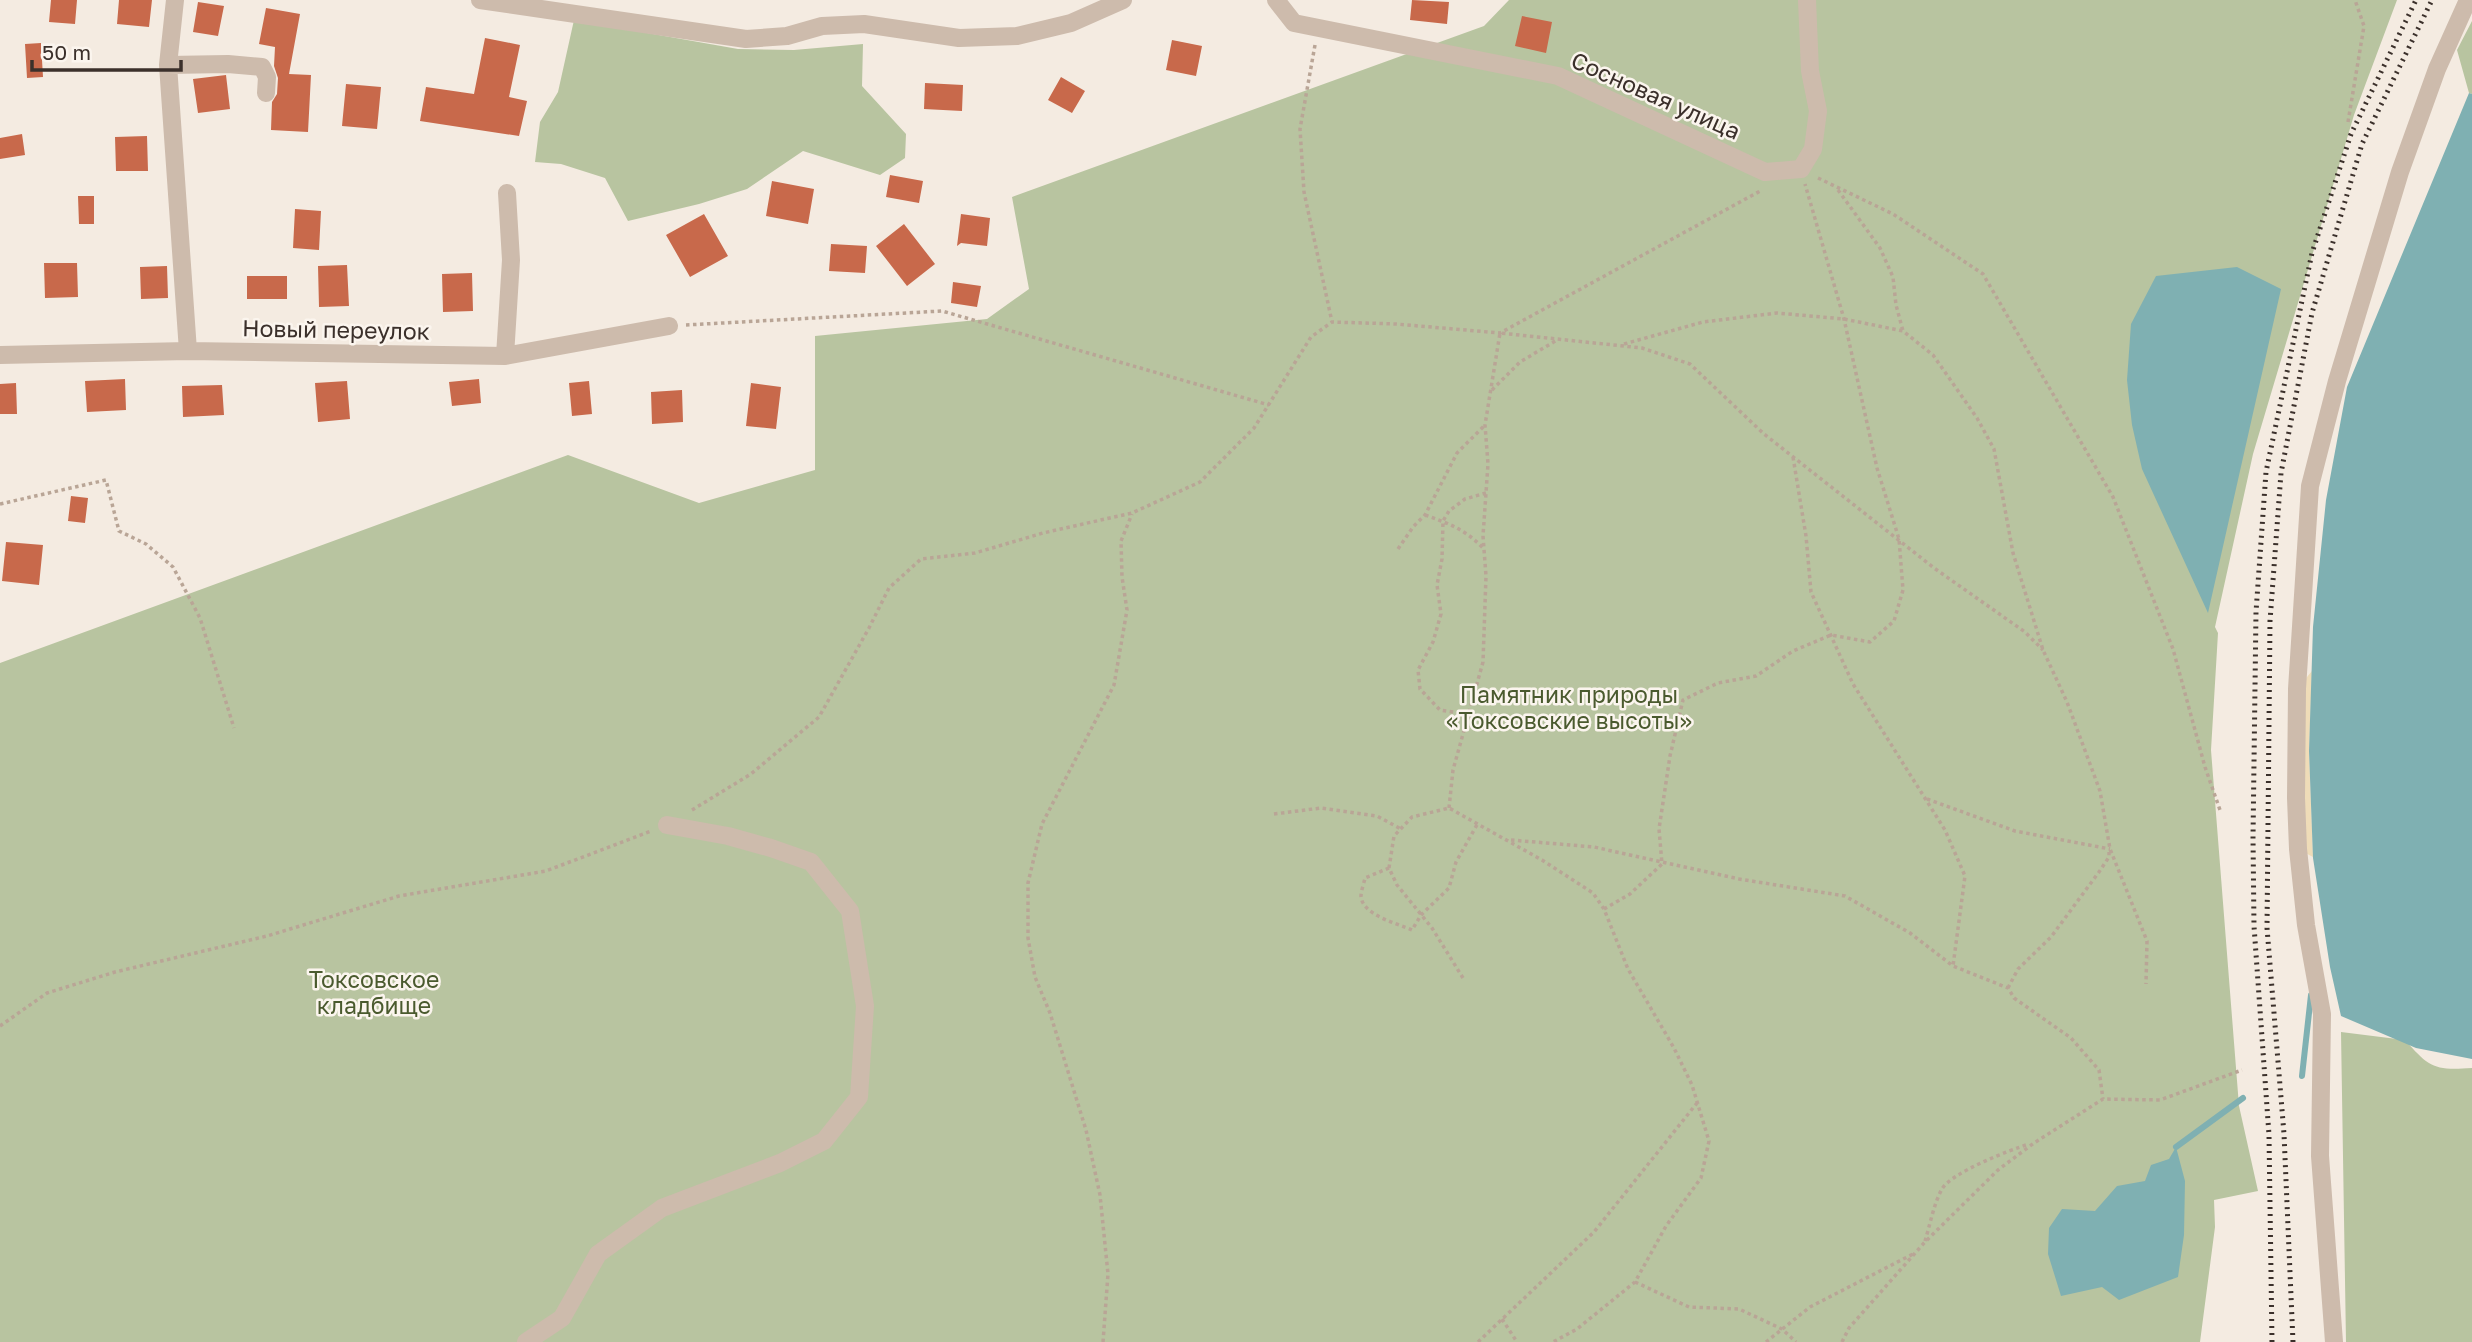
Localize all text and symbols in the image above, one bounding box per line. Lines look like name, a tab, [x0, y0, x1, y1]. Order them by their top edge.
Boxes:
scale bar	[32, 28, 180, 72]
text: 50 m	[42, 39, 91, 65]
street label: Сосновая улица	[1567, 45, 1745, 145]
street label: Новый переулок	[242, 313, 430, 345]
park label: Памятник природы «Токсовские высоты»	[1446, 680, 1692, 734]
park label: Токсовское кладбище	[309, 965, 439, 1019]

